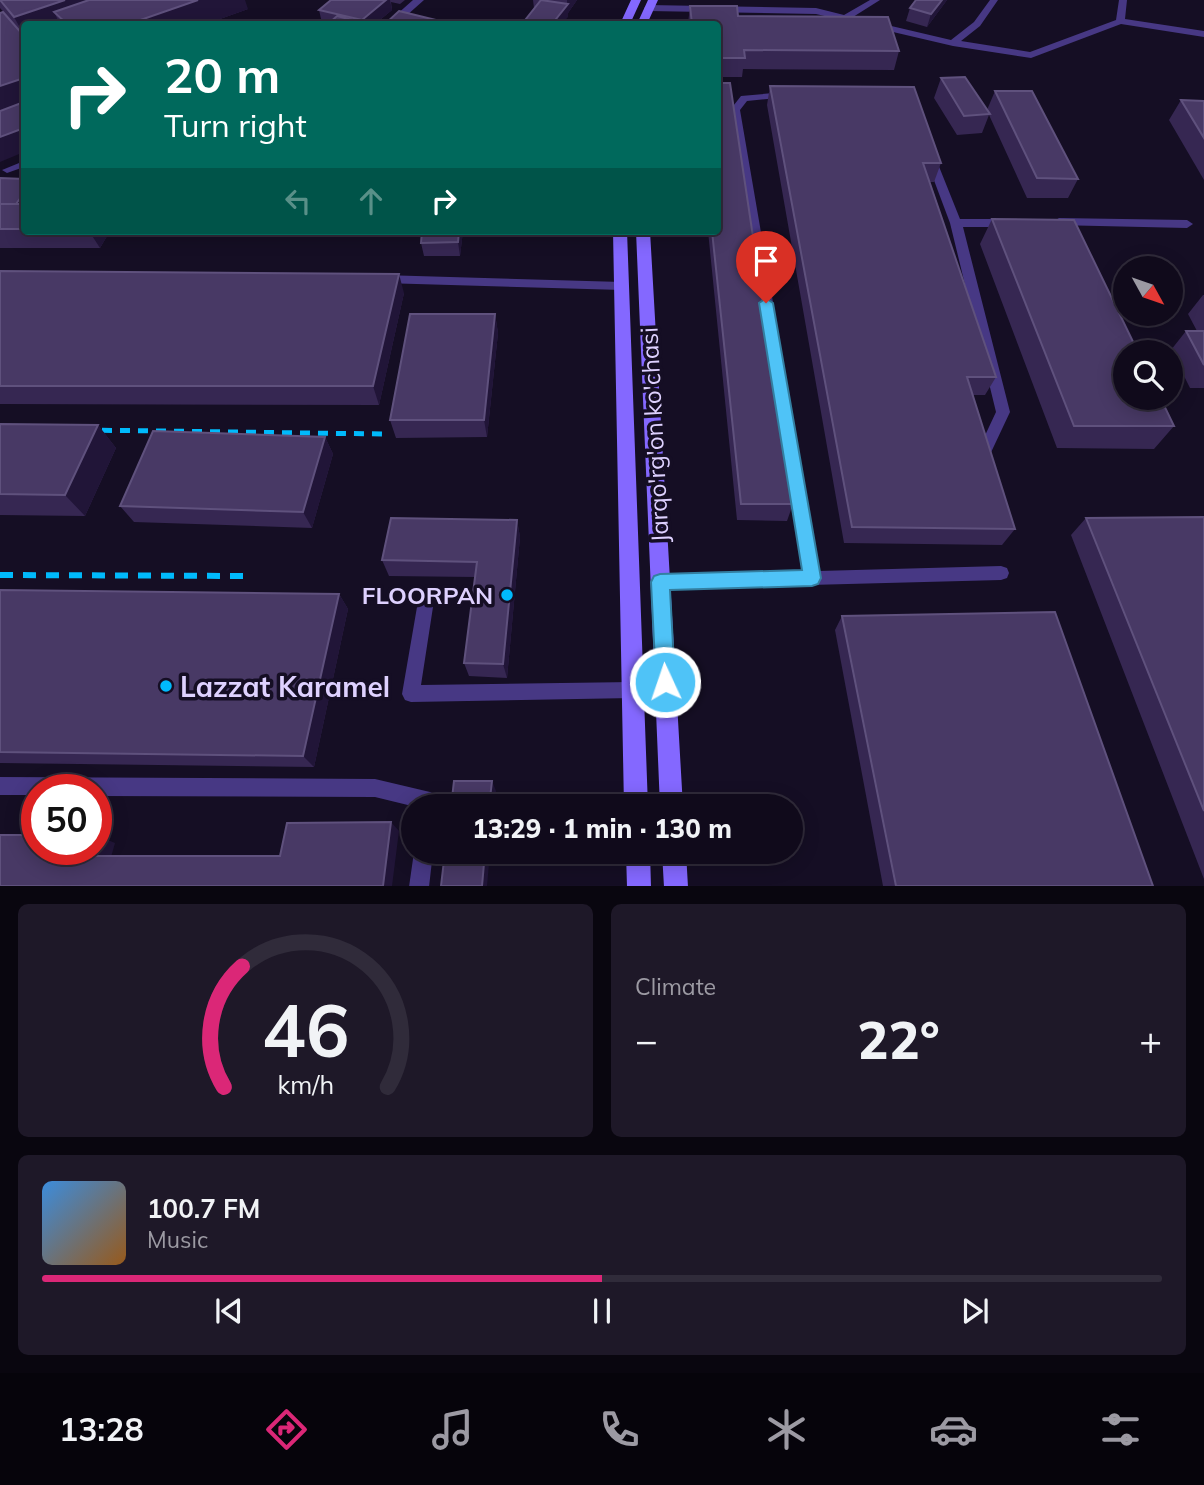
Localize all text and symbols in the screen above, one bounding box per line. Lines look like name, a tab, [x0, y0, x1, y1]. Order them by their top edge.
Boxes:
text: 20 m	[164, 44, 280, 105]
icon: right	[49, 49, 140, 140]
text: Turn right	[164, 105, 307, 145]
icon: left	[279, 182, 317, 220]
icon: ahead	[352, 182, 390, 220]
icon: right	[425, 182, 463, 220]
pin	[736, 231, 796, 303]
icon: arrive	[747, 242, 785, 280]
north arrow	[1113, 256, 1183, 326]
map controls	[1113, 256, 1183, 410]
street label: Jarqo'rg'on ko'chasi	[633, 327, 675, 543]
button: search	[1113, 340, 1183, 410]
place label: FLOORPAN	[362, 580, 493, 610]
marker: FLOORPAN	[499, 587, 515, 603]
position arrow	[628, 645, 702, 719]
place label: Lazzat Karamel	[180, 669, 390, 704]
marker: Lazzat Karamel	[158, 678, 174, 694]
speed limit sign: 50	[21, 774, 112, 865]
text: 13:29 · 1 min · 130 m	[472, 812, 732, 845]
text: Climate	[635, 972, 716, 1001]
text: 46	[262, 984, 349, 1075]
text: 22°	[857, 1007, 940, 1072]
text: −	[635, 1016, 658, 1064]
text: +	[1139, 1016, 1162, 1064]
text: km/h	[277, 1068, 334, 1099]
text: 100.7 FM	[147, 1192, 260, 1225]
text: Music	[147, 1225, 208, 1254]
icon: previous	[210, 1292, 248, 1330]
icon: pause	[583, 1292, 621, 1330]
icon: next	[956, 1292, 994, 1330]
icon: directions	[262, 1405, 311, 1454]
icon: music	[428, 1405, 477, 1454]
icon: phone	[595, 1405, 644, 1454]
icon: climate	[762, 1405, 811, 1454]
icon: car	[929, 1405, 978, 1454]
icon: filters	[1096, 1405, 1145, 1454]
text: 13:28	[59, 1409, 144, 1449]

